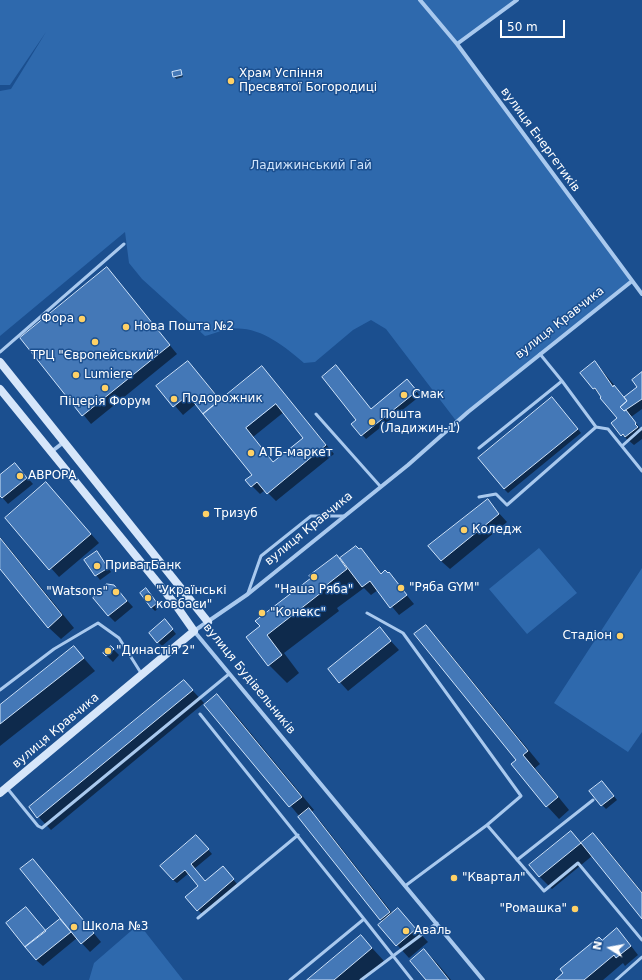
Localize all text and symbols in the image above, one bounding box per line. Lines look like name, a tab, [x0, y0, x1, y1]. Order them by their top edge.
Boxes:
scale bar	[502, 12, 567, 38]
text: 50 m	[507, 20, 538, 34]
place label: Храм Успіння Пресвятої Богородиці	[239, 67, 377, 95]
marker: Храм Успіння Пресвятої Богородиці	[226, 76, 236, 86]
street label: вулиця Енергетиків	[497, 85, 583, 195]
park label: Ладижинський Гай	[250, 159, 372, 173]
street label: вулиця Кравчика	[513, 284, 607, 362]
place label: Фора	[41, 312, 74, 326]
marker: Фора	[77, 314, 87, 324]
place label: Нова Пошта №2	[134, 320, 234, 334]
marker: Нова Пошта №2	[121, 322, 131, 332]
marker: ТРЦ "Європейський"	[90, 337, 100, 347]
place label: ТРЦ "Європейський"	[31, 349, 159, 363]
place label: Lumiere	[84, 368, 133, 382]
marker: Lumiere	[71, 370, 81, 380]
marker: Піцерія Форум	[100, 383, 110, 393]
place label: Смак	[412, 388, 444, 402]
marker: Смак	[399, 390, 409, 400]
place label: Подорожник	[182, 392, 263, 406]
marker: Подорожник	[169, 394, 179, 404]
place label: Піцерія Форум	[59, 395, 151, 409]
place label: Пошта (Ладижин-1)	[380, 408, 460, 436]
marker: Пошта (Ладижин-1)	[367, 417, 377, 427]
place label: АТБ-маркет	[259, 446, 333, 460]
marker: АТБ-маркет	[246, 448, 256, 458]
place label: АВРОРА	[28, 469, 77, 483]
marker: АВРОРА	[15, 471, 25, 481]
street label: вулиця Кравчика	[262, 489, 356, 569]
place label: Тризуб	[214, 507, 258, 521]
marker: Тризуб	[201, 509, 211, 519]
place label: Коледж	[472, 523, 522, 537]
marker: Коледж	[459, 525, 469, 535]
place label: ПриватБанк	[105, 559, 182, 573]
marker: ПриватБанк	[92, 561, 102, 571]
marker: "Наша Ряба"	[309, 572, 319, 582]
place label: "Ряба GYM"	[409, 581, 479, 595]
place label: "Наша Ряба"	[275, 583, 353, 597]
marker: "Ряба GYM"	[396, 583, 406, 593]
place label: "Українські ковбаси"	[156, 584, 226, 612]
place label: "Watsons"	[46, 585, 108, 599]
marker: "Watsons"	[111, 587, 121, 597]
marker: "Українські ковбаси"	[143, 593, 153, 603]
place label: "Конекс"	[270, 606, 326, 620]
marker: "Конекс"	[257, 608, 267, 618]
street label: вулиця Будівельників	[200, 621, 298, 737]
place label: Стадіон	[562, 629, 612, 643]
marker: Стадіон	[615, 631, 625, 641]
place label: "Династія 2"	[116, 644, 195, 658]
marker: "Династія 2"	[103, 646, 113, 656]
street label: вулиця Кравчика	[10, 690, 102, 772]
place label: "Квартал"	[462, 871, 526, 885]
marker: "Квартал"	[449, 873, 459, 883]
place label: "Ромашка"	[499, 902, 567, 916]
marker: "Ромашка"	[570, 904, 580, 914]
place label: Школа №3	[82, 920, 148, 934]
marker: Школа №3	[69, 922, 79, 932]
place label: Аваль	[414, 924, 451, 938]
marker: Аваль	[401, 926, 411, 936]
north arrow	[590, 928, 630, 968]
text: N	[590, 940, 605, 951]

